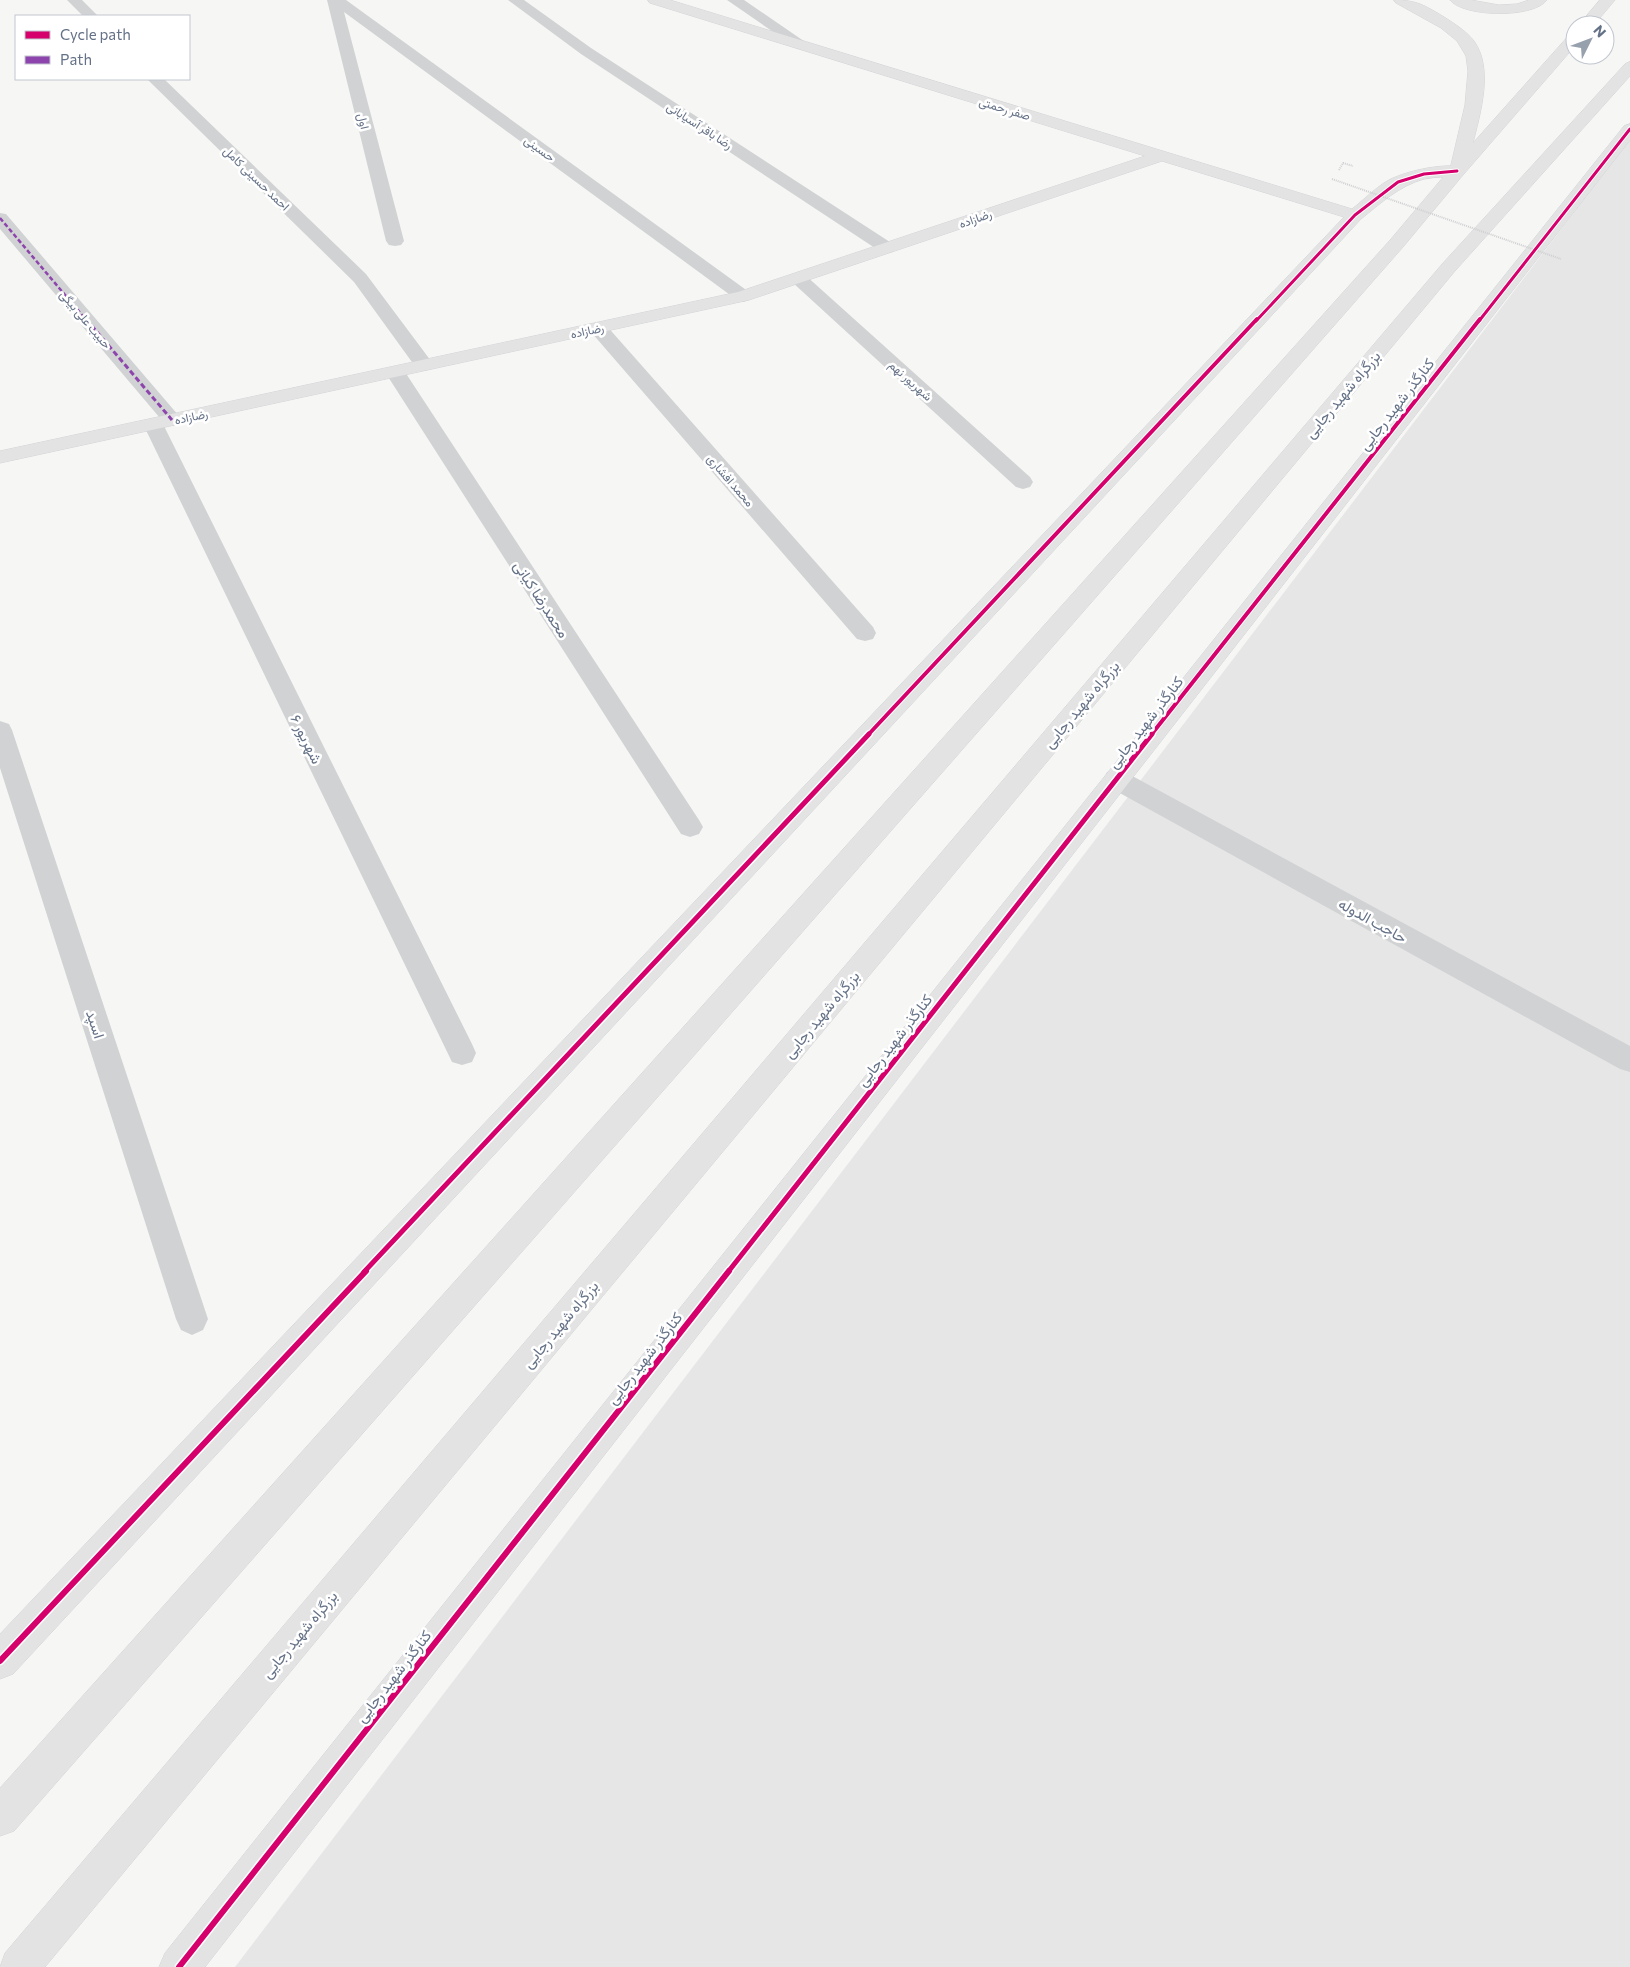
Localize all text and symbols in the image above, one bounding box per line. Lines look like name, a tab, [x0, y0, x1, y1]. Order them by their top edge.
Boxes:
legend	[15, 15, 190, 80]
north arrow	[1565, 15, 1615, 65]
text: N	[1590, 21, 1610, 41]
text: Cycle path	[60, 25, 131, 43]
text: Path	[60, 50, 92, 68]
street label: صفر رحمتی	[977, 94, 1032, 124]
street label: رضا باقر آسیابانی	[663, 99, 735, 153]
street label: اول	[353, 112, 373, 131]
street label: حسینی	[521, 132, 558, 165]
street label: احمد حسینی کامل	[220, 143, 293, 214]
street label: رضازاده	[957, 206, 994, 232]
street label: حبیب علی بیگی	[56, 287, 114, 352]
street label: رضازاده	[569, 320, 605, 342]
street label: بزرگراه شهید رجایی	[1300, 347, 1385, 443]
street label: کنارگذر شهید رجایی	[1354, 354, 1439, 455]
street label: شهریور نهم	[885, 357, 935, 404]
street label: رضازاده	[173, 406, 209, 428]
street label: محمد افشاری	[703, 451, 757, 510]
street label: محمدرضا کیانی	[509, 557, 574, 642]
street label: بزرگراه شهید رجایی	[1039, 657, 1124, 753]
street label: کنارگذر شهید رجایی	[1103, 672, 1188, 773]
street label: شهریور ۶	[286, 711, 327, 767]
street label: حاجب الدوله	[1335, 894, 1410, 947]
street label: بزرگراه شهید رجایی	[779, 967, 864, 1063]
street label: کنارگذر شهید رجایی	[852, 990, 937, 1091]
street label: اسپد	[81, 1008, 109, 1041]
street label: بزرگراه شهید رجایی	[518, 1277, 603, 1373]
street label: کنارگذر شهید رجایی	[602, 1308, 687, 1409]
street label: بزرگراه شهید رجایی	[257, 1587, 342, 1683]
street label: کنارگذر شهید رجایی	[351, 1626, 436, 1727]

